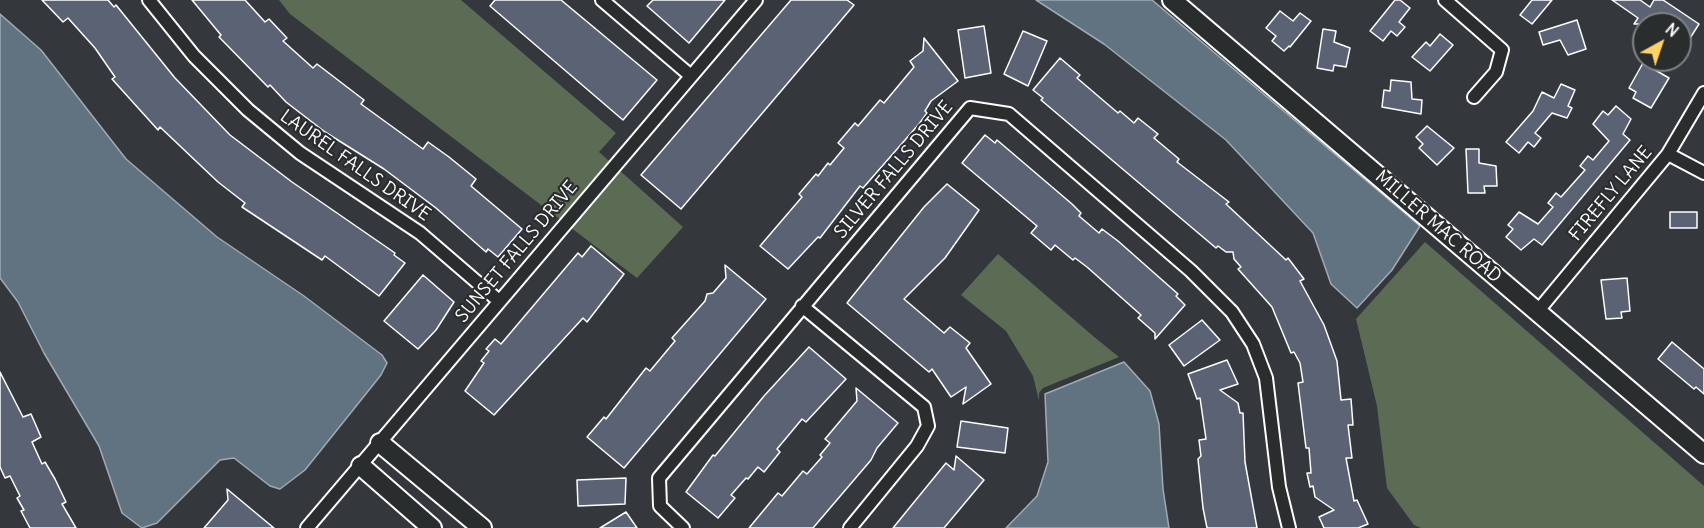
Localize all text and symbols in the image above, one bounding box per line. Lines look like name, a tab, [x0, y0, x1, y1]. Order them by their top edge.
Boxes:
north arrow	[1632, 12, 1692, 72]
text: N	[1662, 19, 1683, 41]
street label: SILVER FALLS DRIVE	[830, 97, 958, 243]
street label: LAUREL FALLS DRIVE	[276, 106, 434, 226]
street label: FIREFLY LANE	[1565, 142, 1657, 246]
street label: MILLER MAC ROAD	[1370, 166, 1506, 288]
street label: SUNSET FALLS DRIVE	[452, 177, 582, 327]

